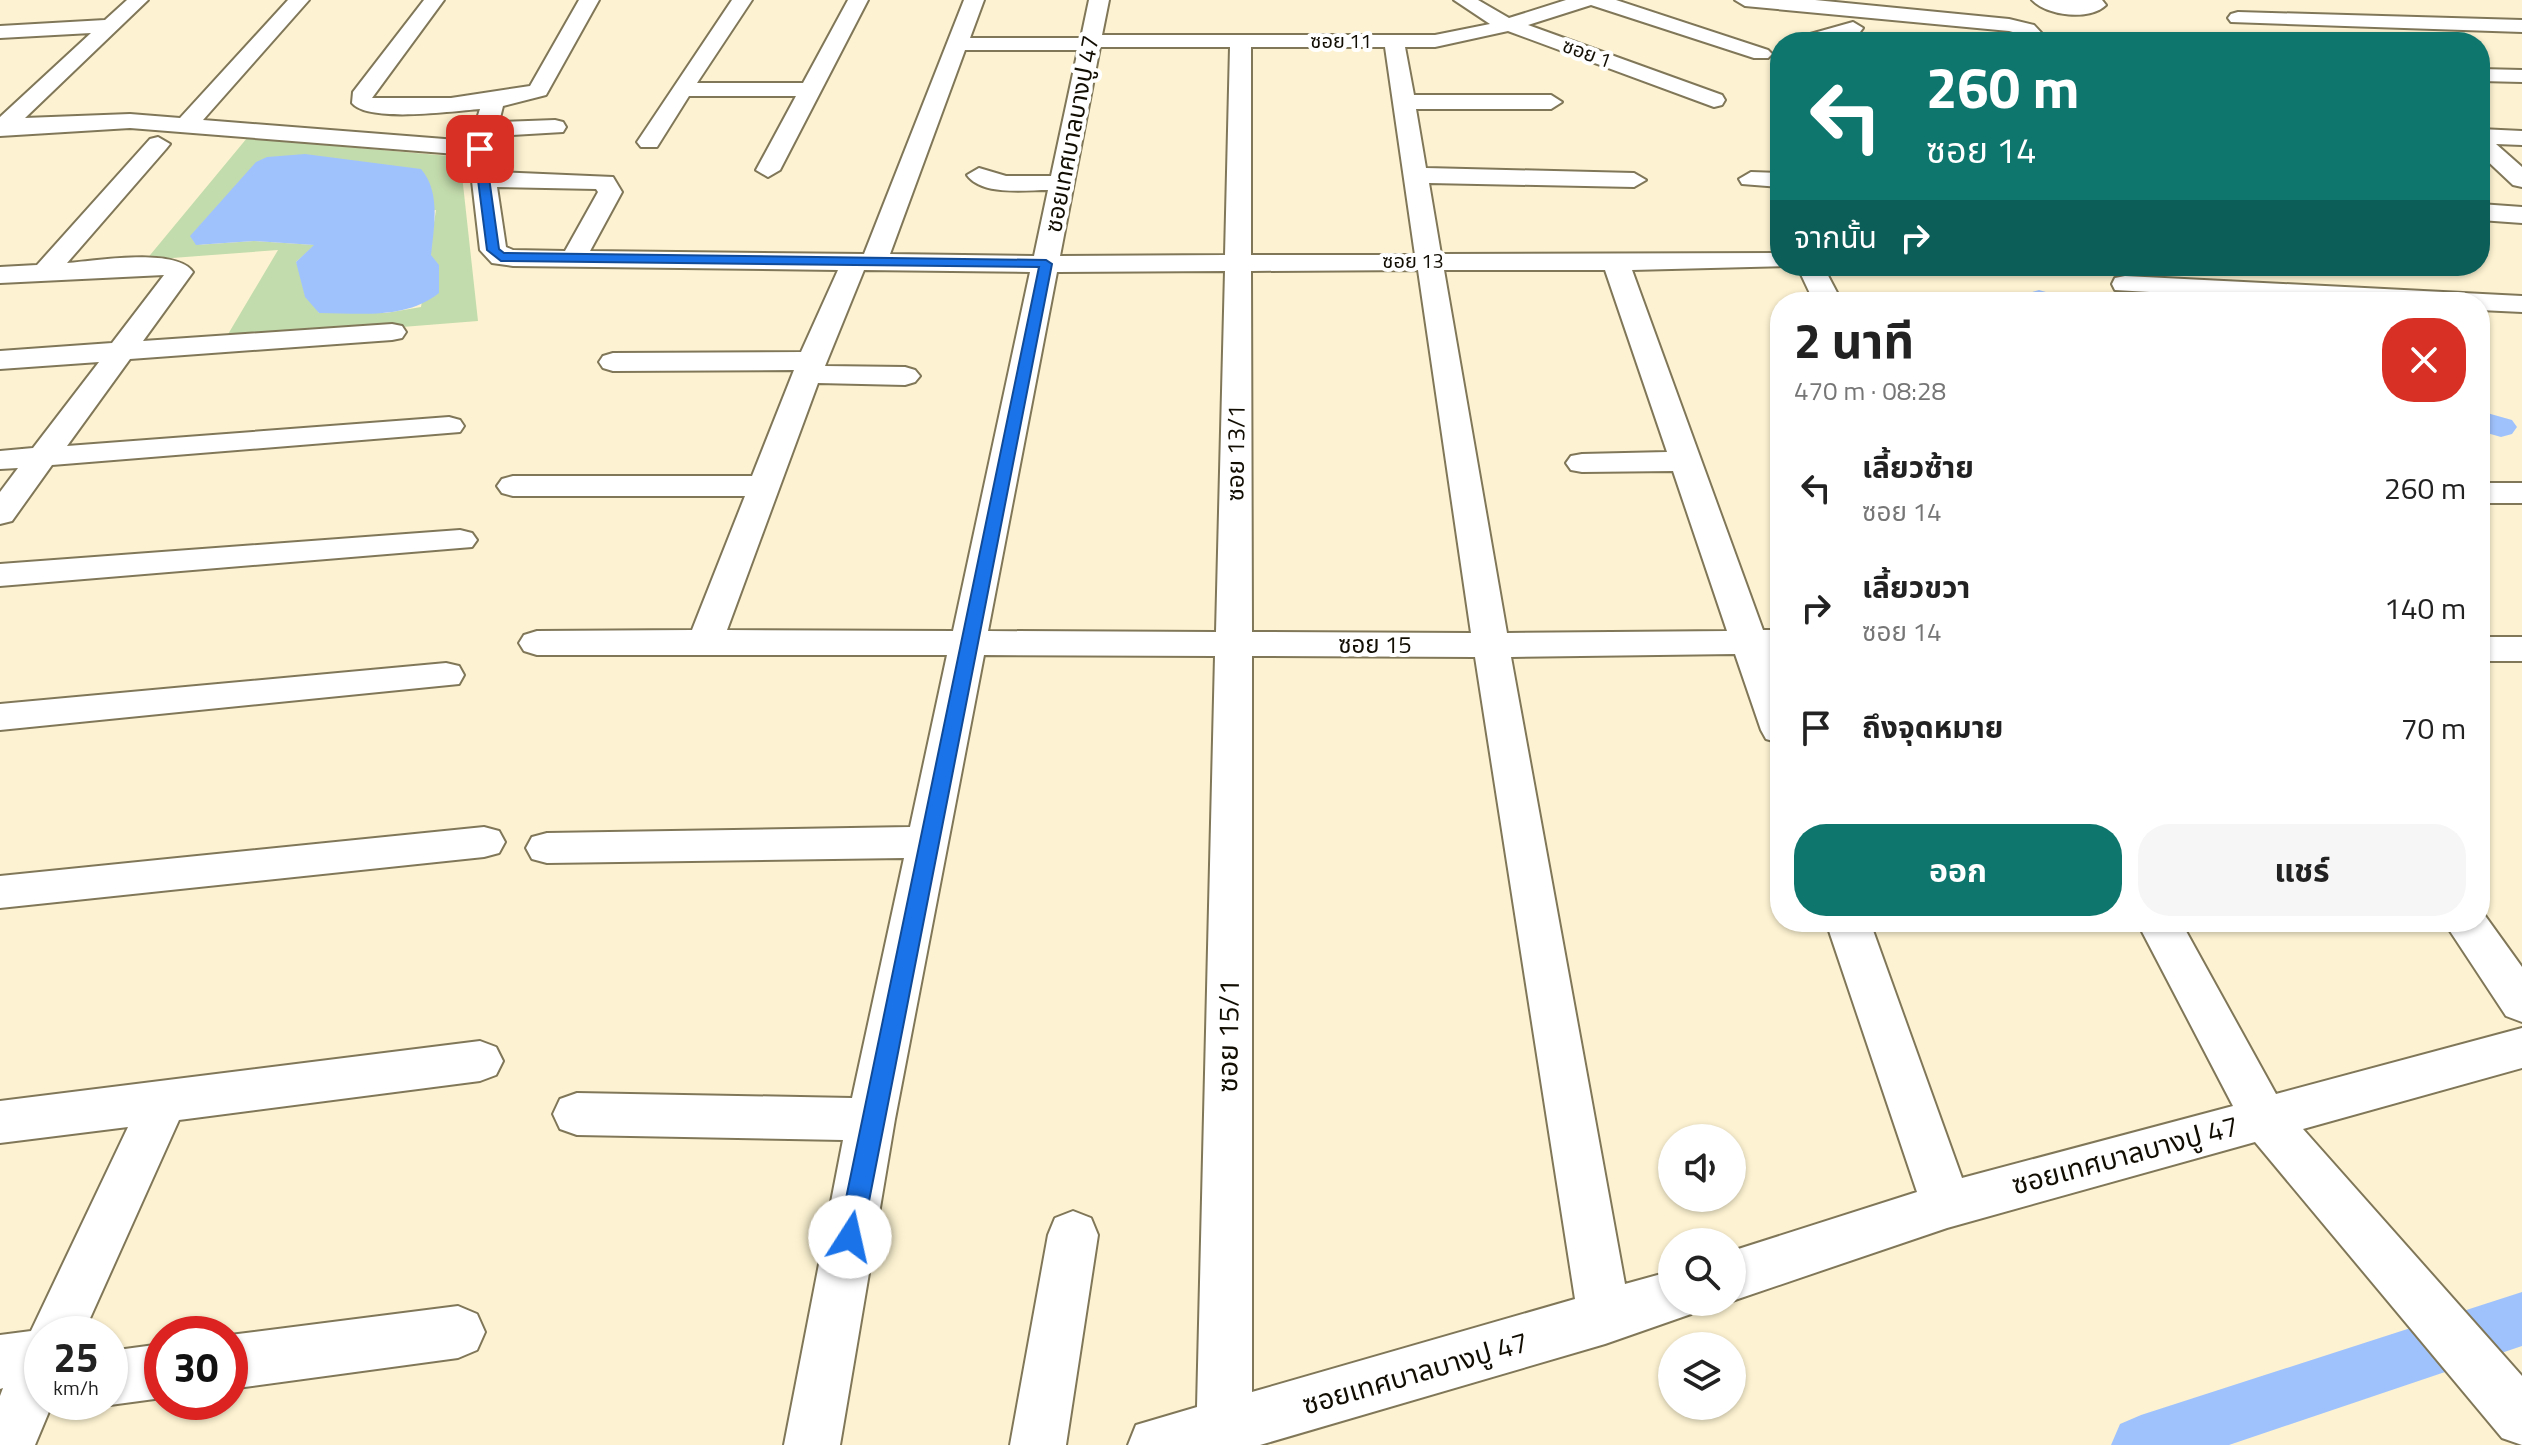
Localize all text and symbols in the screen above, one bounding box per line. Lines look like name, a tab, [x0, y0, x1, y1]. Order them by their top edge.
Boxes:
street label: ซอย 11	[1310, 25, 1372, 56]
street label: ซอย 1	[1558, 29, 1616, 76]
street label: ซอยเทศบาลบางปู 47	[1034, 32, 1108, 235]
text: 260 m	[1926, 45, 2079, 130]
icon: left	[1794, 64, 1898, 168]
pin	[446, 115, 514, 183]
text: ซอย 14	[1926, 122, 2036, 177]
icon: arrive	[458, 127, 502, 171]
text: จากนั้น	[1794, 214, 1877, 260]
icon: right	[1893, 216, 1937, 260]
street label: ซอย 13	[1382, 245, 1444, 276]
text: 2 นาที	[1794, 304, 1914, 377]
button: close	[2382, 318, 2466, 402]
text: 470 m · 08:28	[1794, 371, 1946, 410]
street label: ซอย 13/1	[1216, 404, 1254, 502]
text: เลี้ยวซ้าย	[1862, 444, 1974, 490]
text: 260 m	[2384, 465, 2466, 511]
icon: left	[1794, 466, 1838, 510]
text: ซอย 14	[1862, 492, 1942, 531]
text: เลี้ยวขวา	[1862, 564, 1970, 610]
text: 140 m	[2384, 585, 2466, 631]
icon: right	[1794, 586, 1838, 630]
text: ซอย 14	[1862, 612, 1942, 651]
street label: ซอย 15	[1338, 626, 1412, 662]
text: ถึงจุดหมาย	[1862, 704, 2003, 750]
text: 70 m	[2401, 705, 2466, 751]
icon: arrive	[1794, 706, 1838, 750]
button: ออก	[1794, 824, 2122, 916]
button: แชร์	[2138, 824, 2466, 916]
street label: ซอย 15/1	[1205, 979, 1250, 1093]
street label: ซอยเทศบาลบางปู 47	[2007, 1104, 2243, 1205]
map controls	[1658, 1124, 1746, 1420]
button: sound	[1658, 1124, 1746, 1212]
position arrow	[808, 1195, 892, 1279]
button: search	[1658, 1228, 1746, 1316]
speed limit sign: 30	[144, 1316, 248, 1420]
street label: ซอยเทศบาลบางปู 47	[1297, 1320, 1533, 1425]
text: 25	[54, 1327, 98, 1388]
button: layers	[1658, 1332, 1746, 1420]
text: km/h	[53, 1372, 99, 1403]

